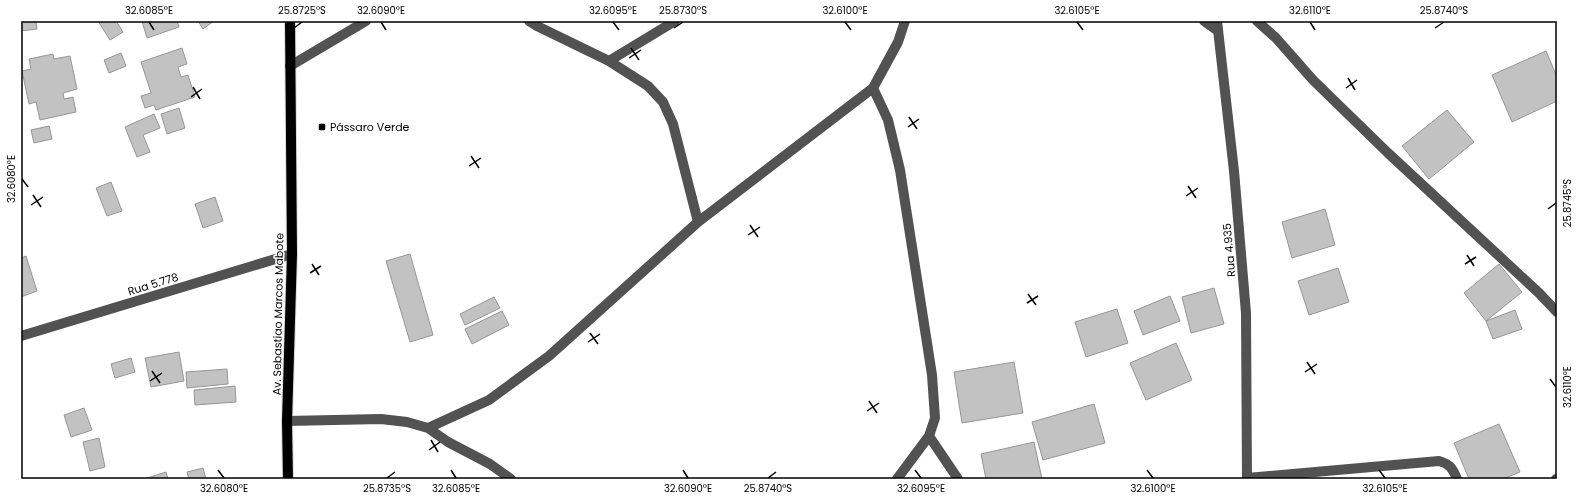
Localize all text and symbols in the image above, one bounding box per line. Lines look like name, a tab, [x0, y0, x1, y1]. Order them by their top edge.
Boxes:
text: 32.6085°E	[125, 3, 173, 18]
text: 25.8725°S	[278, 3, 326, 18]
text: 32.6090°E	[357, 3, 405, 18]
text: 32.6095°E	[589, 3, 637, 18]
text: 25.8730°S	[659, 3, 707, 18]
text: 32.6100°E	[822, 3, 868, 18]
text: 32.6105°E	[1054, 3, 1100, 18]
text: 32.6110°E	[1289, 3, 1331, 18]
text: 25.8740°S	[1420, 3, 1468, 18]
place label: Pássaro Verde	[330, 119, 410, 135]
marker: Pássaro Verde	[317, 122, 327, 132]
text: 32.6080°E	[4, 155, 19, 203]
text: 25.8745°S	[1560, 179, 1575, 227]
street label: Rua 4.935	[1219, 222, 1239, 277]
street label: Av. Sebastiao Marcos Mabote	[269, 232, 287, 395]
street label: Rua 5.778	[126, 269, 180, 299]
text: 32.6110°E	[1560, 366, 1575, 408]
text: 32.6080°E	[200, 481, 248, 496]
text: 25.8735°S	[363, 481, 411, 496]
text: 32.6085°E	[432, 481, 480, 496]
text: 32.6090°E	[664, 481, 712, 496]
text: 25.8740°S	[744, 481, 792, 496]
text: 32.6095°E	[897, 481, 945, 496]
text: 32.6100°E	[1130, 481, 1176, 496]
text: 32.6105°E	[1362, 481, 1408, 496]

